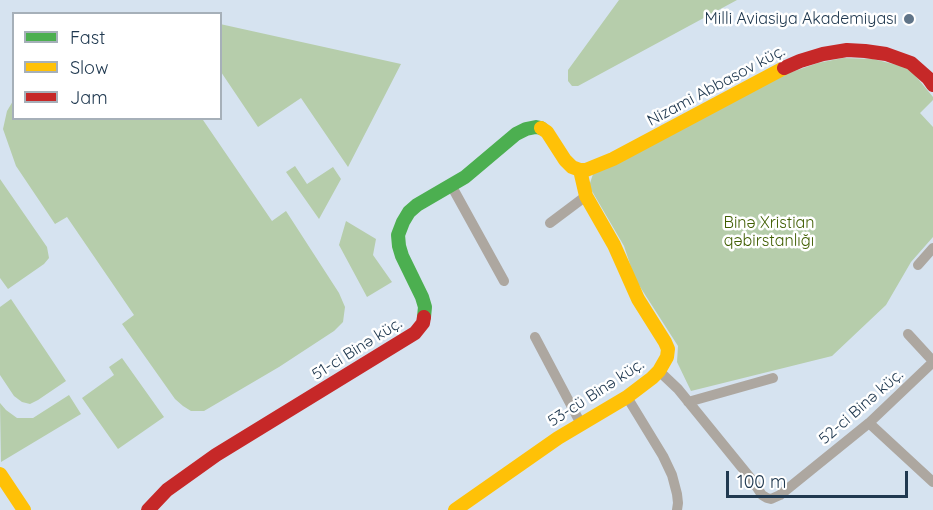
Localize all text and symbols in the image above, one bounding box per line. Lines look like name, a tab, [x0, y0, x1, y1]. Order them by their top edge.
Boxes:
place label: Milli Aviasiya Akademiyası	[705, 9, 897, 29]
legend	[12, 12, 222, 120]
marker: Milli Aviasiya Akademiyası	[902, 12, 916, 26]
text: Fast	[70, 26, 105, 49]
street label: Nizami Abbasov küç.	[644, 42, 788, 130]
text: Slow	[70, 56, 108, 79]
text: Jam	[70, 86, 108, 109]
park label: Binə Xristian qəbirstanlığı	[723, 213, 815, 251]
street label: 51-ci Binə küç.	[309, 314, 405, 384]
street label: 53-cü Binə küç.	[544, 355, 648, 431]
street label: 52-ci Binə küç.	[815, 365, 907, 449]
scale bar	[729, 459, 910, 497]
text: 100 m	[737, 470, 786, 493]

